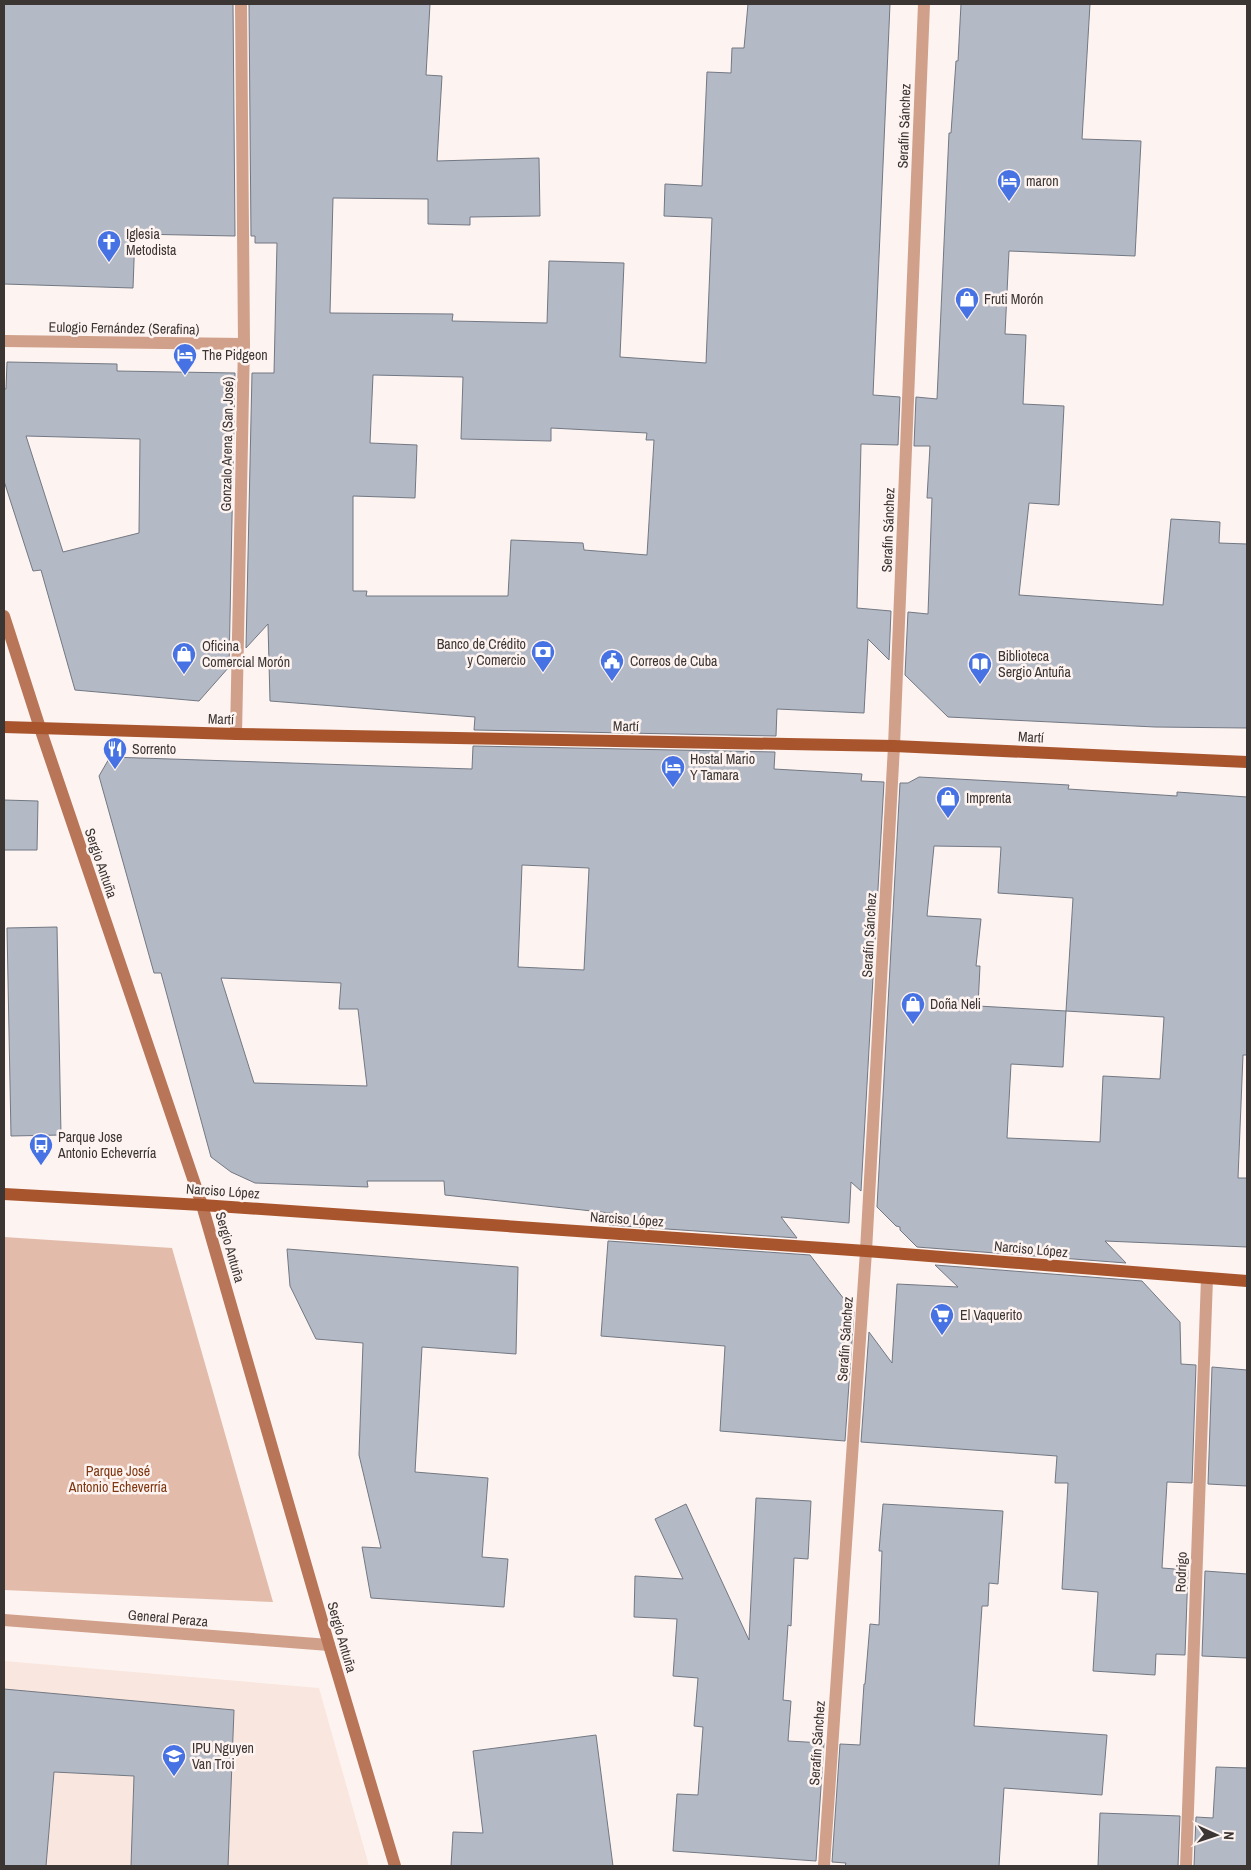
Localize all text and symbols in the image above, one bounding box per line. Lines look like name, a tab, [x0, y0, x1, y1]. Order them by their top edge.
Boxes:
street label: Serafín Sánchez	[894, 83, 914, 169]
hotel icon: maron	[996, 168, 1022, 202]
place label: maron	[1026, 172, 1059, 190]
place label: Iglesia Metodista	[126, 225, 177, 259]
church icon: Iglesia Metodista	[96, 229, 122, 263]
shop icon: Fruti Morón	[954, 286, 980, 320]
place label: Fruti Morón	[984, 290, 1043, 308]
street label: Eulogio Fernández (Serafina)	[49, 318, 200, 338]
hotel icon: The Pidgeon	[172, 342, 198, 376]
place label: The Pidgeon	[202, 346, 268, 364]
street label: Gonzalo Arena (San José)	[217, 376, 237, 511]
street label: Serafín Sánchez	[878, 487, 898, 573]
place label: Banco de Crédito y Comercio	[437, 635, 526, 669]
place label: Oficina Comercial Morón	[202, 637, 290, 671]
bank icon: Banco de Crédito y Comercio	[530, 639, 556, 673]
shop icon: Oficina Comercial Morón	[171, 641, 197, 675]
place label: Biblioteca Sergio Antuña	[998, 647, 1071, 681]
public building icon: Correos de Cuba	[599, 648, 625, 682]
library icon: Biblioteca Sergio Antuña	[967, 651, 993, 685]
place label: Correos de Cuba	[630, 652, 718, 670]
street label: Martí	[208, 710, 235, 728]
street label: Martí	[613, 717, 640, 735]
street label: Martí	[1017, 727, 1045, 747]
restaurant icon: Sorrento	[102, 736, 128, 770]
place label: Sorrento	[132, 740, 176, 758]
place label: Hostal Mario Y Tamara	[690, 750, 755, 784]
hotel icon: Hostal Mario Y Tamara	[660, 754, 686, 788]
shop icon: Imprenta	[935, 785, 961, 819]
place label: Imprenta	[966, 789, 1012, 807]
street label: Sergio Antuña	[81, 826, 122, 901]
street label: Serafín Sánchez	[858, 892, 880, 978]
shop icon: Doña Neli	[900, 991, 926, 1025]
place label: Doña Neli	[930, 995, 981, 1013]
place label: Parque Jose Antonio Echeverría	[57, 1128, 157, 1162]
bus stop icon: Parque Jose Antonio Echeverría	[28, 1132, 54, 1166]
street label: Narciso López	[185, 1179, 261, 1203]
street label: Narciso López	[589, 1207, 665, 1231]
street label: Sergio Antuña	[211, 1210, 249, 1285]
street label: Narciso López	[993, 1237, 1069, 1261]
street label: Serafín Sánchez	[833, 1296, 857, 1382]
supermarket icon: El Vaquerito	[929, 1302, 955, 1336]
place label: El Vaquerito	[960, 1306, 1022, 1324]
park label: Parque José Antonio Echeverría	[68, 1462, 168, 1496]
street label: Rodrigo	[1171, 1551, 1191, 1593]
street label: Sergio Antuña	[323, 1600, 361, 1675]
street label: General Peraza	[127, 1606, 209, 1631]
street label: Serafín Sánchez	[805, 1700, 829, 1786]
place label: IPU Nguyen Van Troi	[192, 1739, 254, 1773]
school or university icon: IPU Nguyen Van Troi	[161, 1743, 187, 1777]
north arrow	[1191, 1810, 1241, 1860]
text: N	[1220, 1831, 1238, 1840]

